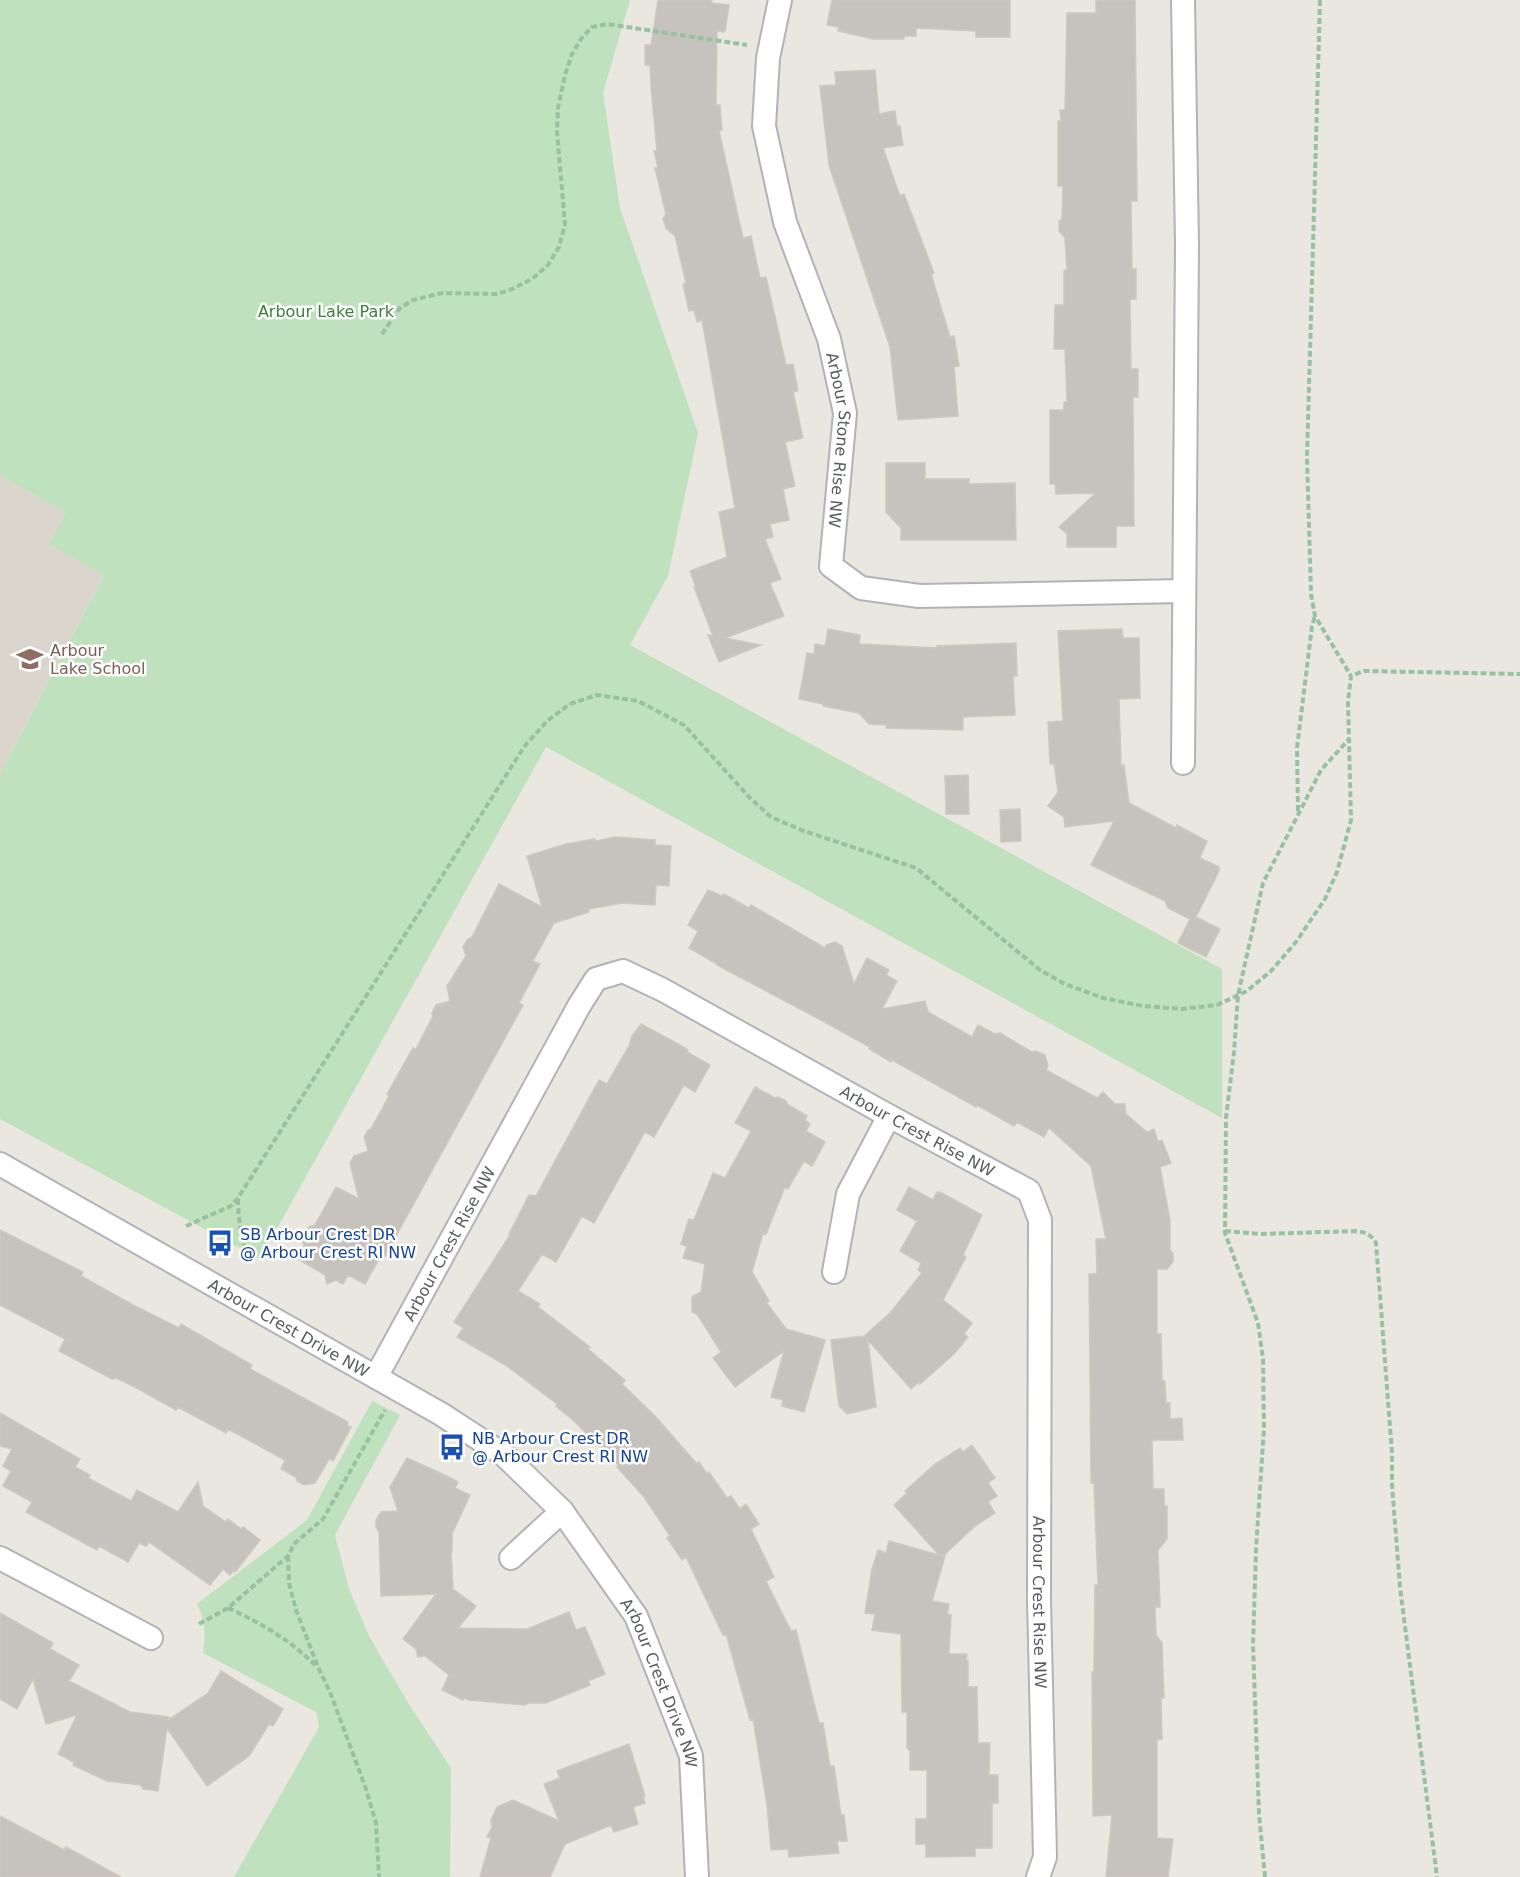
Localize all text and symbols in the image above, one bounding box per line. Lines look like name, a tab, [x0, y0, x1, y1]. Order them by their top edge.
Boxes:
park label: Arbour Lake Park	[258, 302, 395, 321]
street label: Arbour Stone Rise NW	[823, 350, 855, 529]
place label: Arbour Lake School	[50, 641, 145, 678]
school or university icon: Arbour Lake School	[15, 644, 45, 674]
street label: Arbour Crest Rise NW	[837, 1081, 998, 1180]
street label: Arbour Crest Rise NW	[399, 1163, 499, 1324]
place label: SB Arbour Crest DR @ Arbour Crest RI NW	[240, 1225, 416, 1262]
bus stop icon: SB Arbour Crest DR @ Arbour Crest RI NW	[205, 1228, 235, 1258]
street label: Arbour Crest Drive NW	[205, 1275, 373, 1381]
place label: NB Arbour Crest DR @ Arbour Crest RI NW	[472, 1429, 648, 1466]
bus stop icon: NB Arbour Crest DR @ Arbour Crest RI NW	[437, 1432, 467, 1462]
street label: Arbour Crest Rise NW	[1029, 1516, 1051, 1689]
street label: Arbour Crest Drive NW	[617, 1594, 701, 1768]

